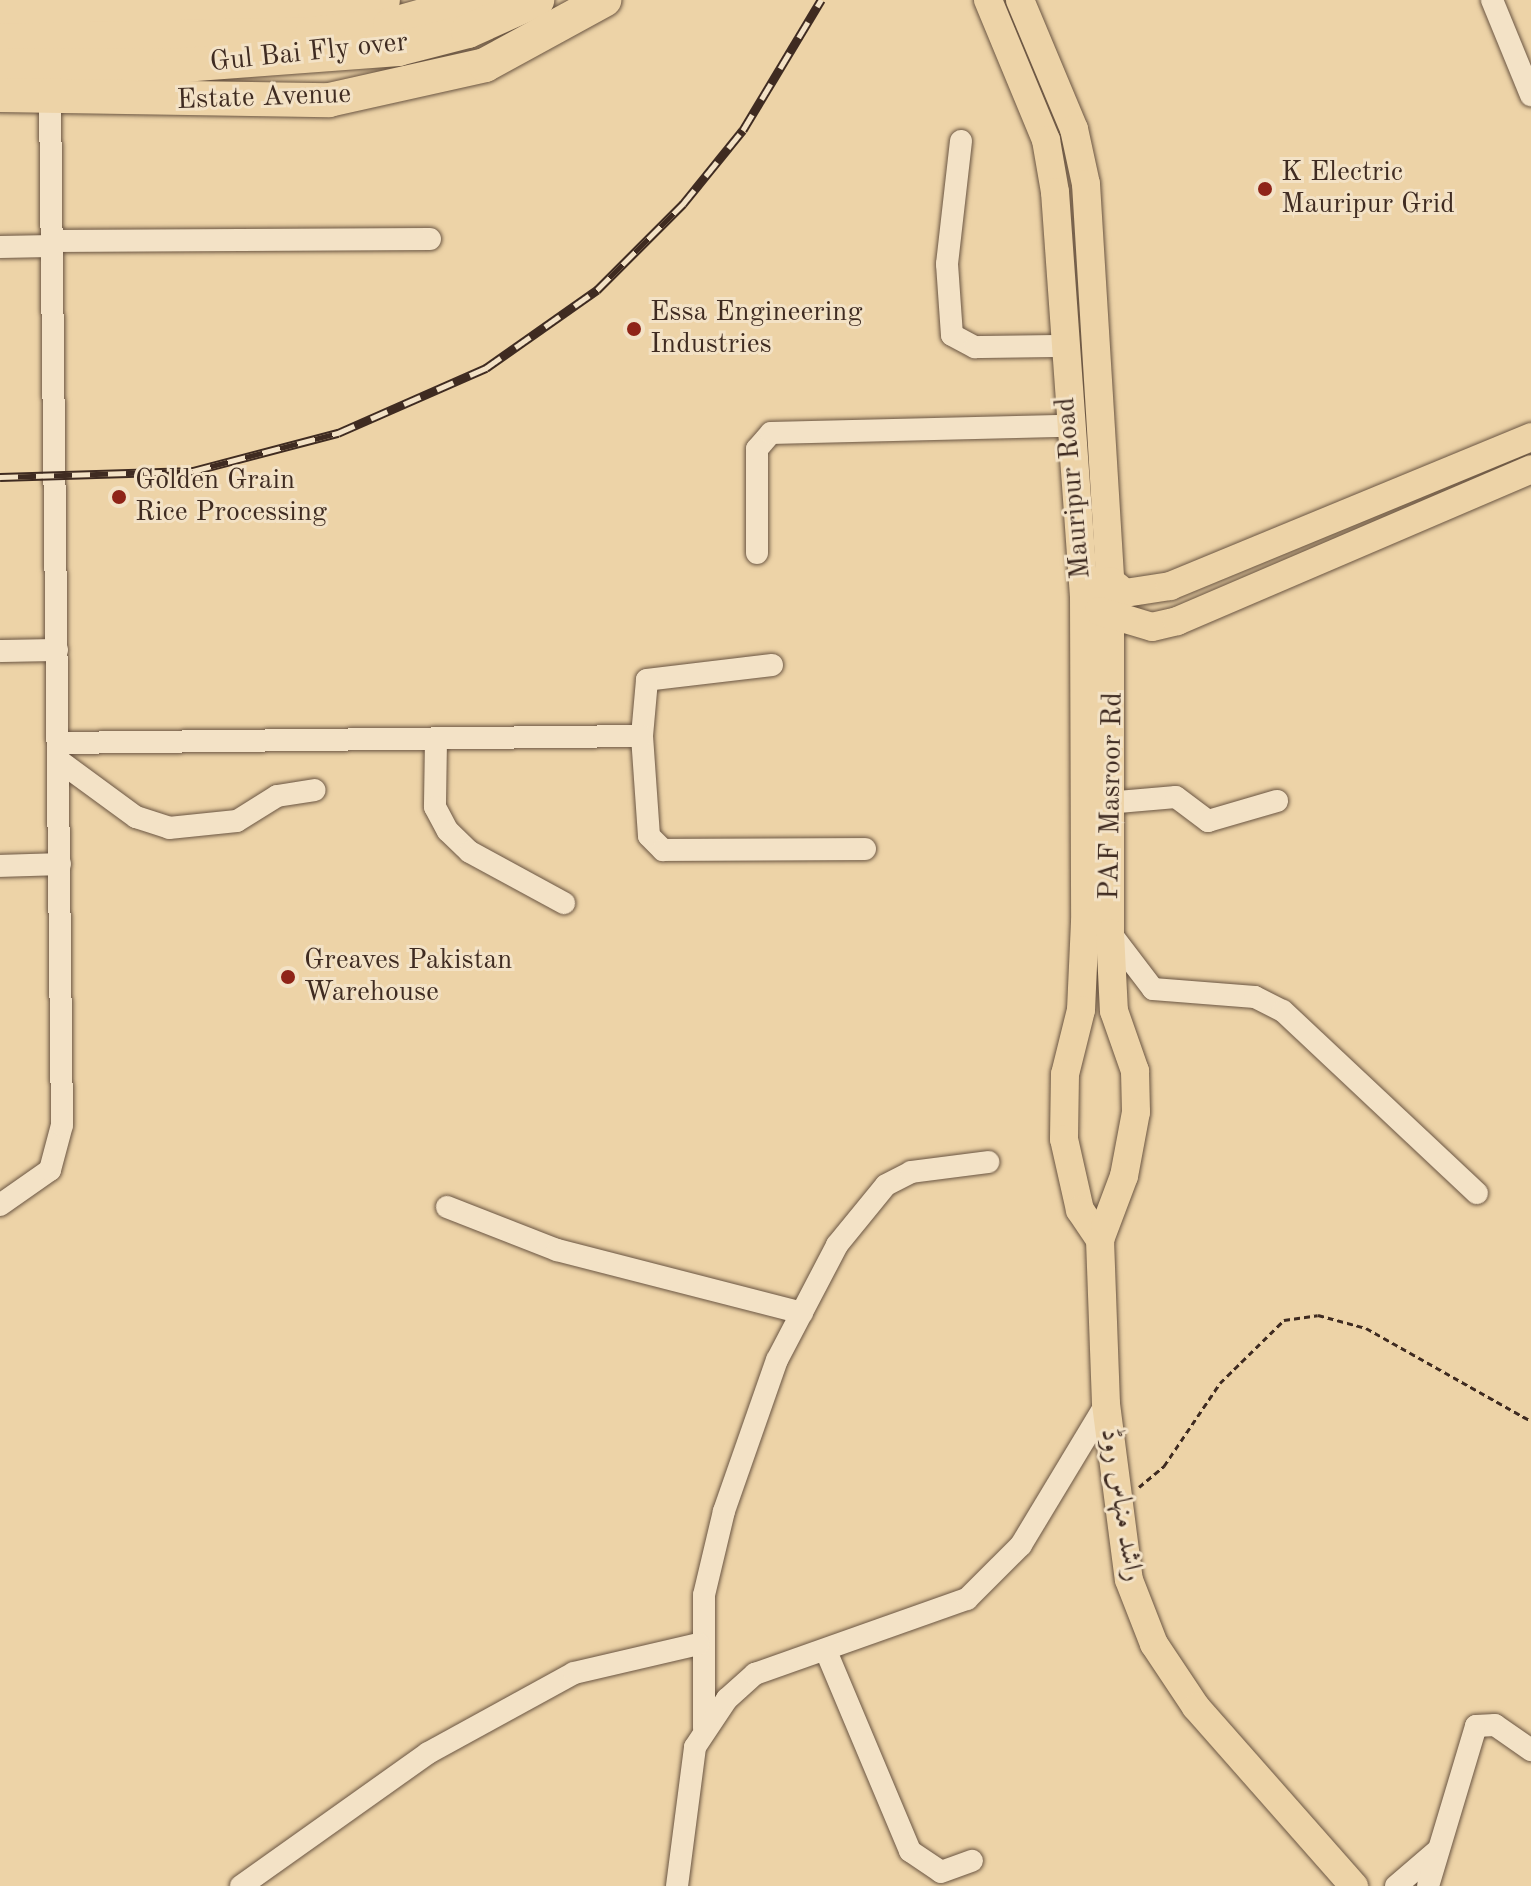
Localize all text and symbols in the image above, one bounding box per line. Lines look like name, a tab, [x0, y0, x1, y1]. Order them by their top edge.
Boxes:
street label: Gul Bai Fly over	[208, 26, 410, 80]
street label: Estate Avenue	[176, 78, 352, 118]
place label: K Electric Mauripur Grid	[1281, 156, 1455, 222]
marker: K Electric Mauripur Grid	[1256, 180, 1274, 198]
place label: Essa Engineering Industries	[650, 296, 863, 362]
marker: Essa Engineering Industries	[625, 320, 643, 338]
street label: Mauripur Road	[1049, 396, 1099, 580]
place label: Golden Grain Rice Processing	[135, 464, 327, 530]
marker: Golden Grain Rice Processing	[110, 488, 128, 506]
street label: PAF Masroor Rd	[1093, 692, 1131, 900]
place label: Greaves Pakistan Warehouse	[304, 944, 512, 1010]
marker: Greaves Pakistan Warehouse	[279, 968, 297, 986]
street label: راشد منہاس روڈ	[1092, 1426, 1150, 1584]

